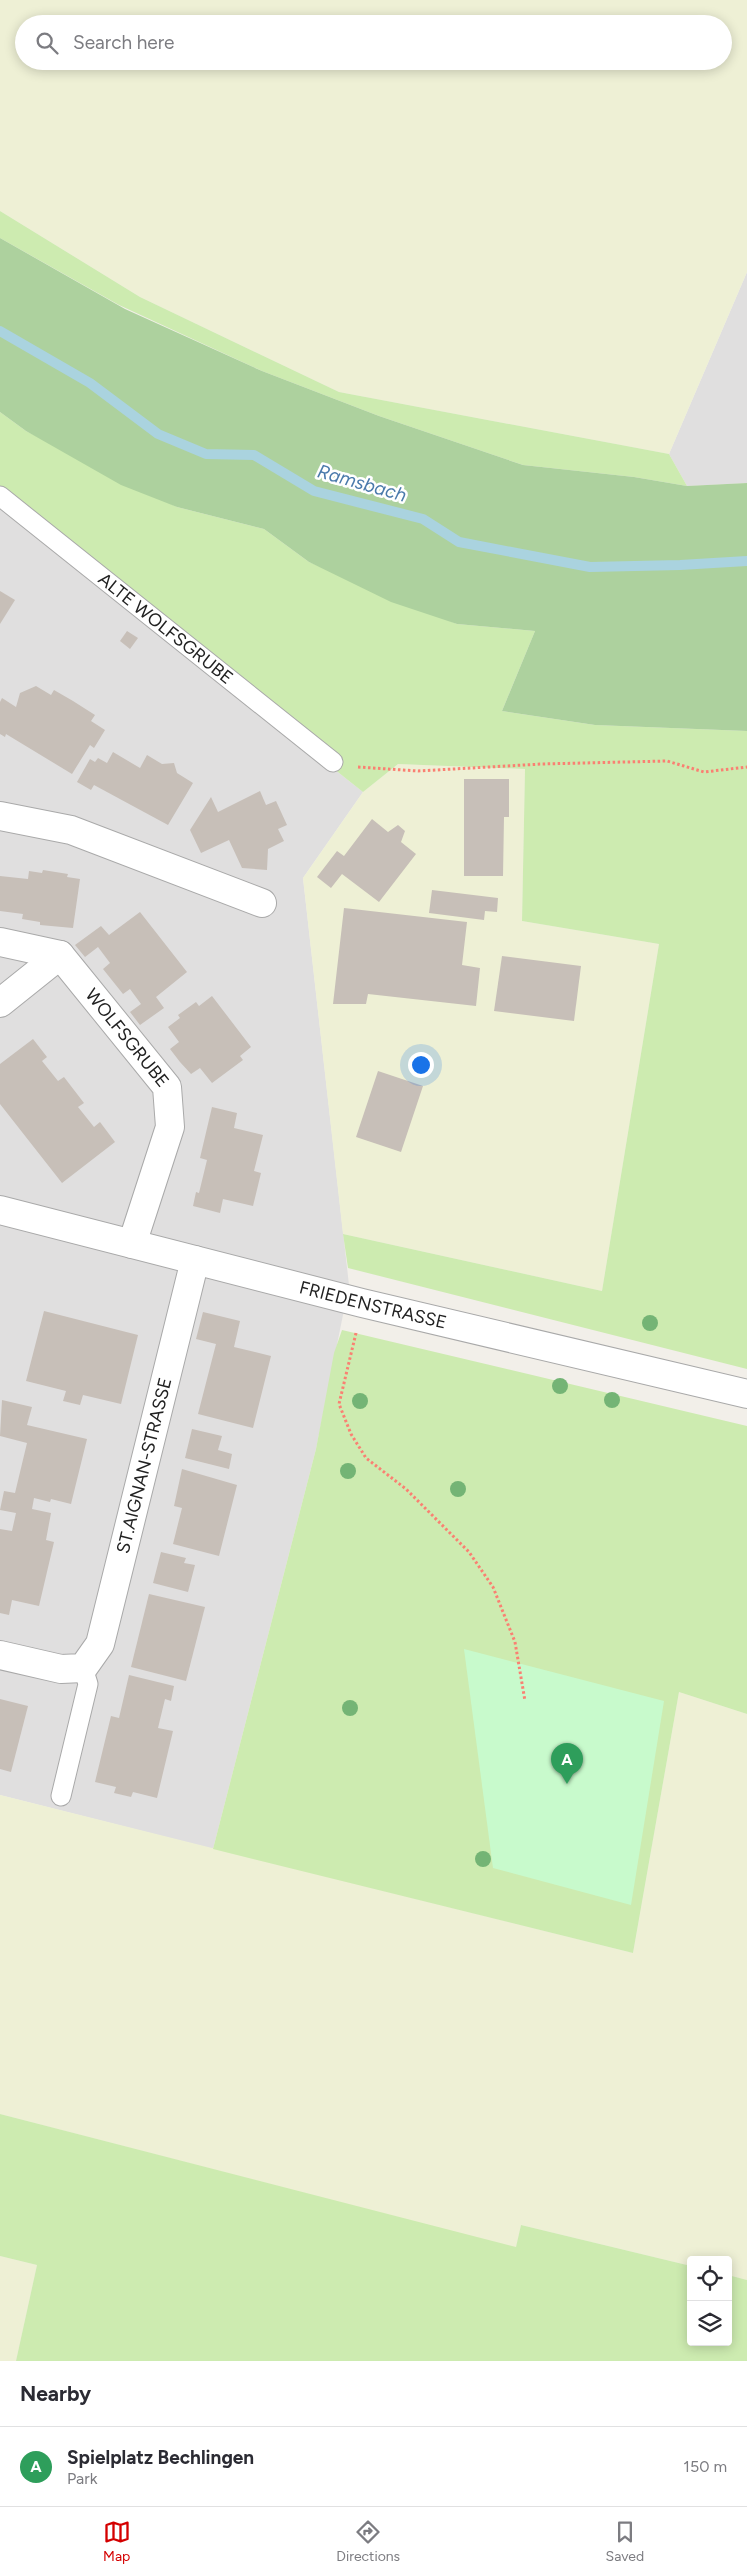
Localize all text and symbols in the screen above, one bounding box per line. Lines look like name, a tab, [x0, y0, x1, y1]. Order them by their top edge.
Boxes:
search box	[15, 15, 732, 70]
icon: search	[33, 29, 61, 57]
text: Search here	[73, 31, 175, 54]
water label: Ramsbach	[315, 459, 409, 507]
street label: ALTE WOLFSGRUBE	[94, 568, 237, 689]
street label: WOLFSGRUBE	[81, 984, 174, 1092]
your location	[408, 1052, 434, 1078]
street label: FRIEDENSTRASSE	[297, 1276, 449, 1334]
street label: ST.AIGNAN-STRASSE	[112, 1375, 177, 1556]
pin: A	[551, 1743, 583, 1784]
map controls	[687, 2256, 732, 2346]
button: locate	[687, 2256, 732, 2301]
button: layers	[687, 2301, 732, 2346]
text: Nearby	[20, 2381, 91, 2406]
text: Spielplatz Bechlingen	[67, 2446, 254, 2469]
text: A	[30, 2457, 42, 2476]
text: 150 m	[683, 2457, 727, 2476]
text: Park	[67, 2469, 97, 2488]
tab: Map	[103, 2518, 131, 2565]
tab: Directions	[336, 2518, 400, 2565]
tab: Saved	[606, 2518, 644, 2565]

